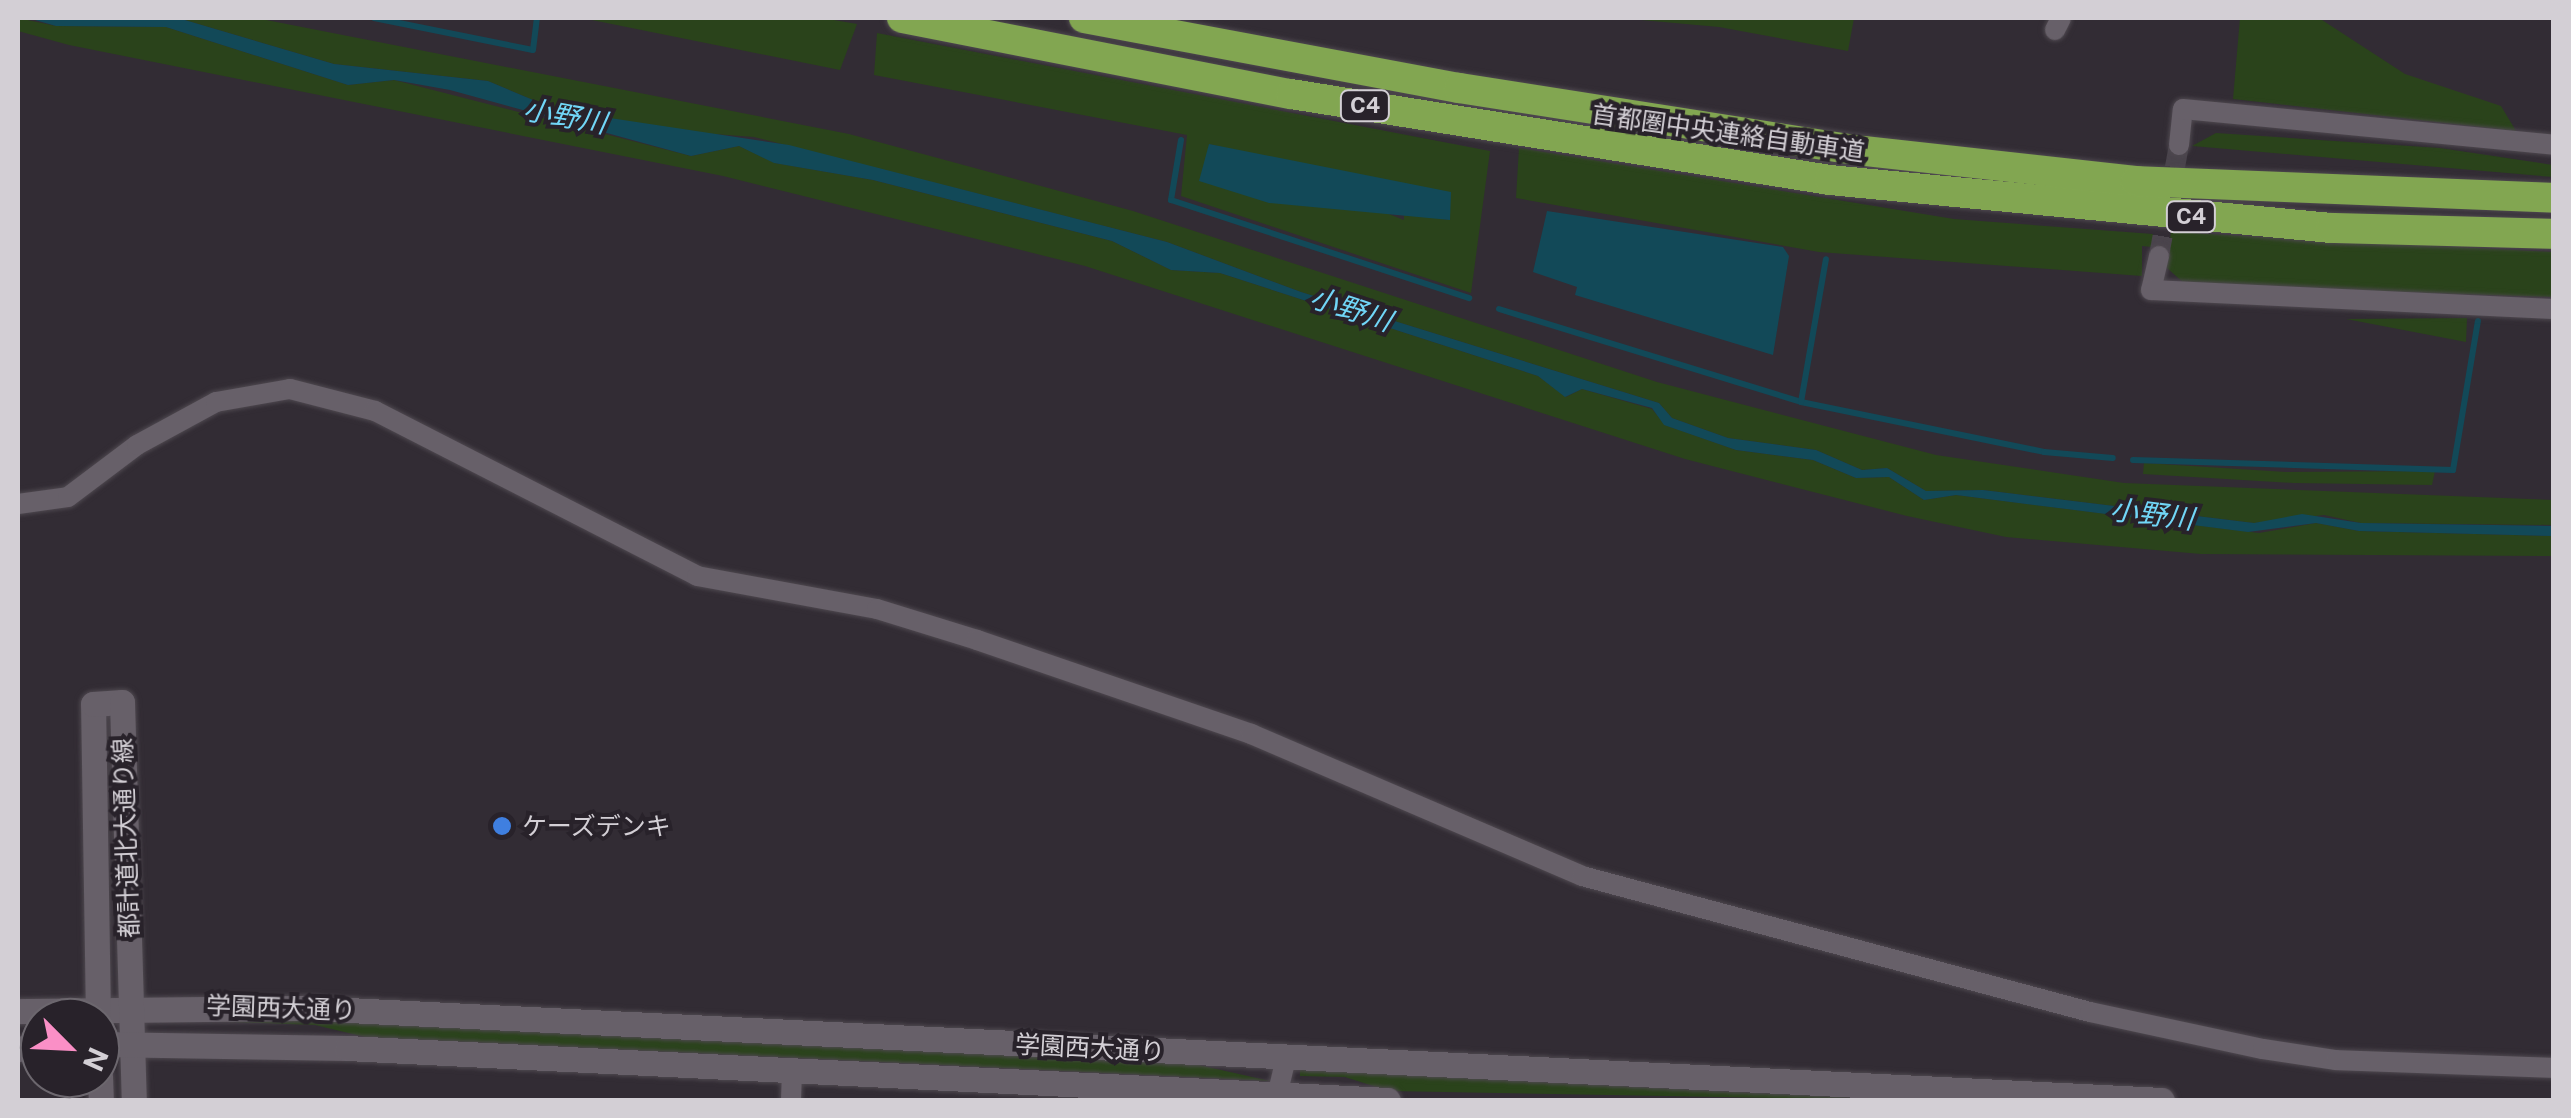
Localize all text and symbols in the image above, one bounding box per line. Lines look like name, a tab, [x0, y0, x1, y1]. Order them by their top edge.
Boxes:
road number: C4	[1338, 89, 1392, 123]
water label: 小野川	[521, 92, 609, 140]
street label: 首都圏中央連絡自動車道	[1590, 99, 1866, 167]
road number: C4	[2164, 200, 2218, 234]
water label: 小野川	[1306, 280, 1396, 338]
water label: 小野川	[2108, 492, 2196, 536]
street label: 都計道北大通り線	[108, 738, 144, 938]
place label: ケーズデンキ	[522, 811, 672, 841]
marker: ケーズデンキ	[491, 815, 513, 837]
street label: 学園西大通り	[206, 990, 356, 1026]
north arrow	[20, 998, 120, 1098]
street label: 学園西大通り	[1014, 1029, 1166, 1067]
text: N	[77, 1043, 116, 1076]

